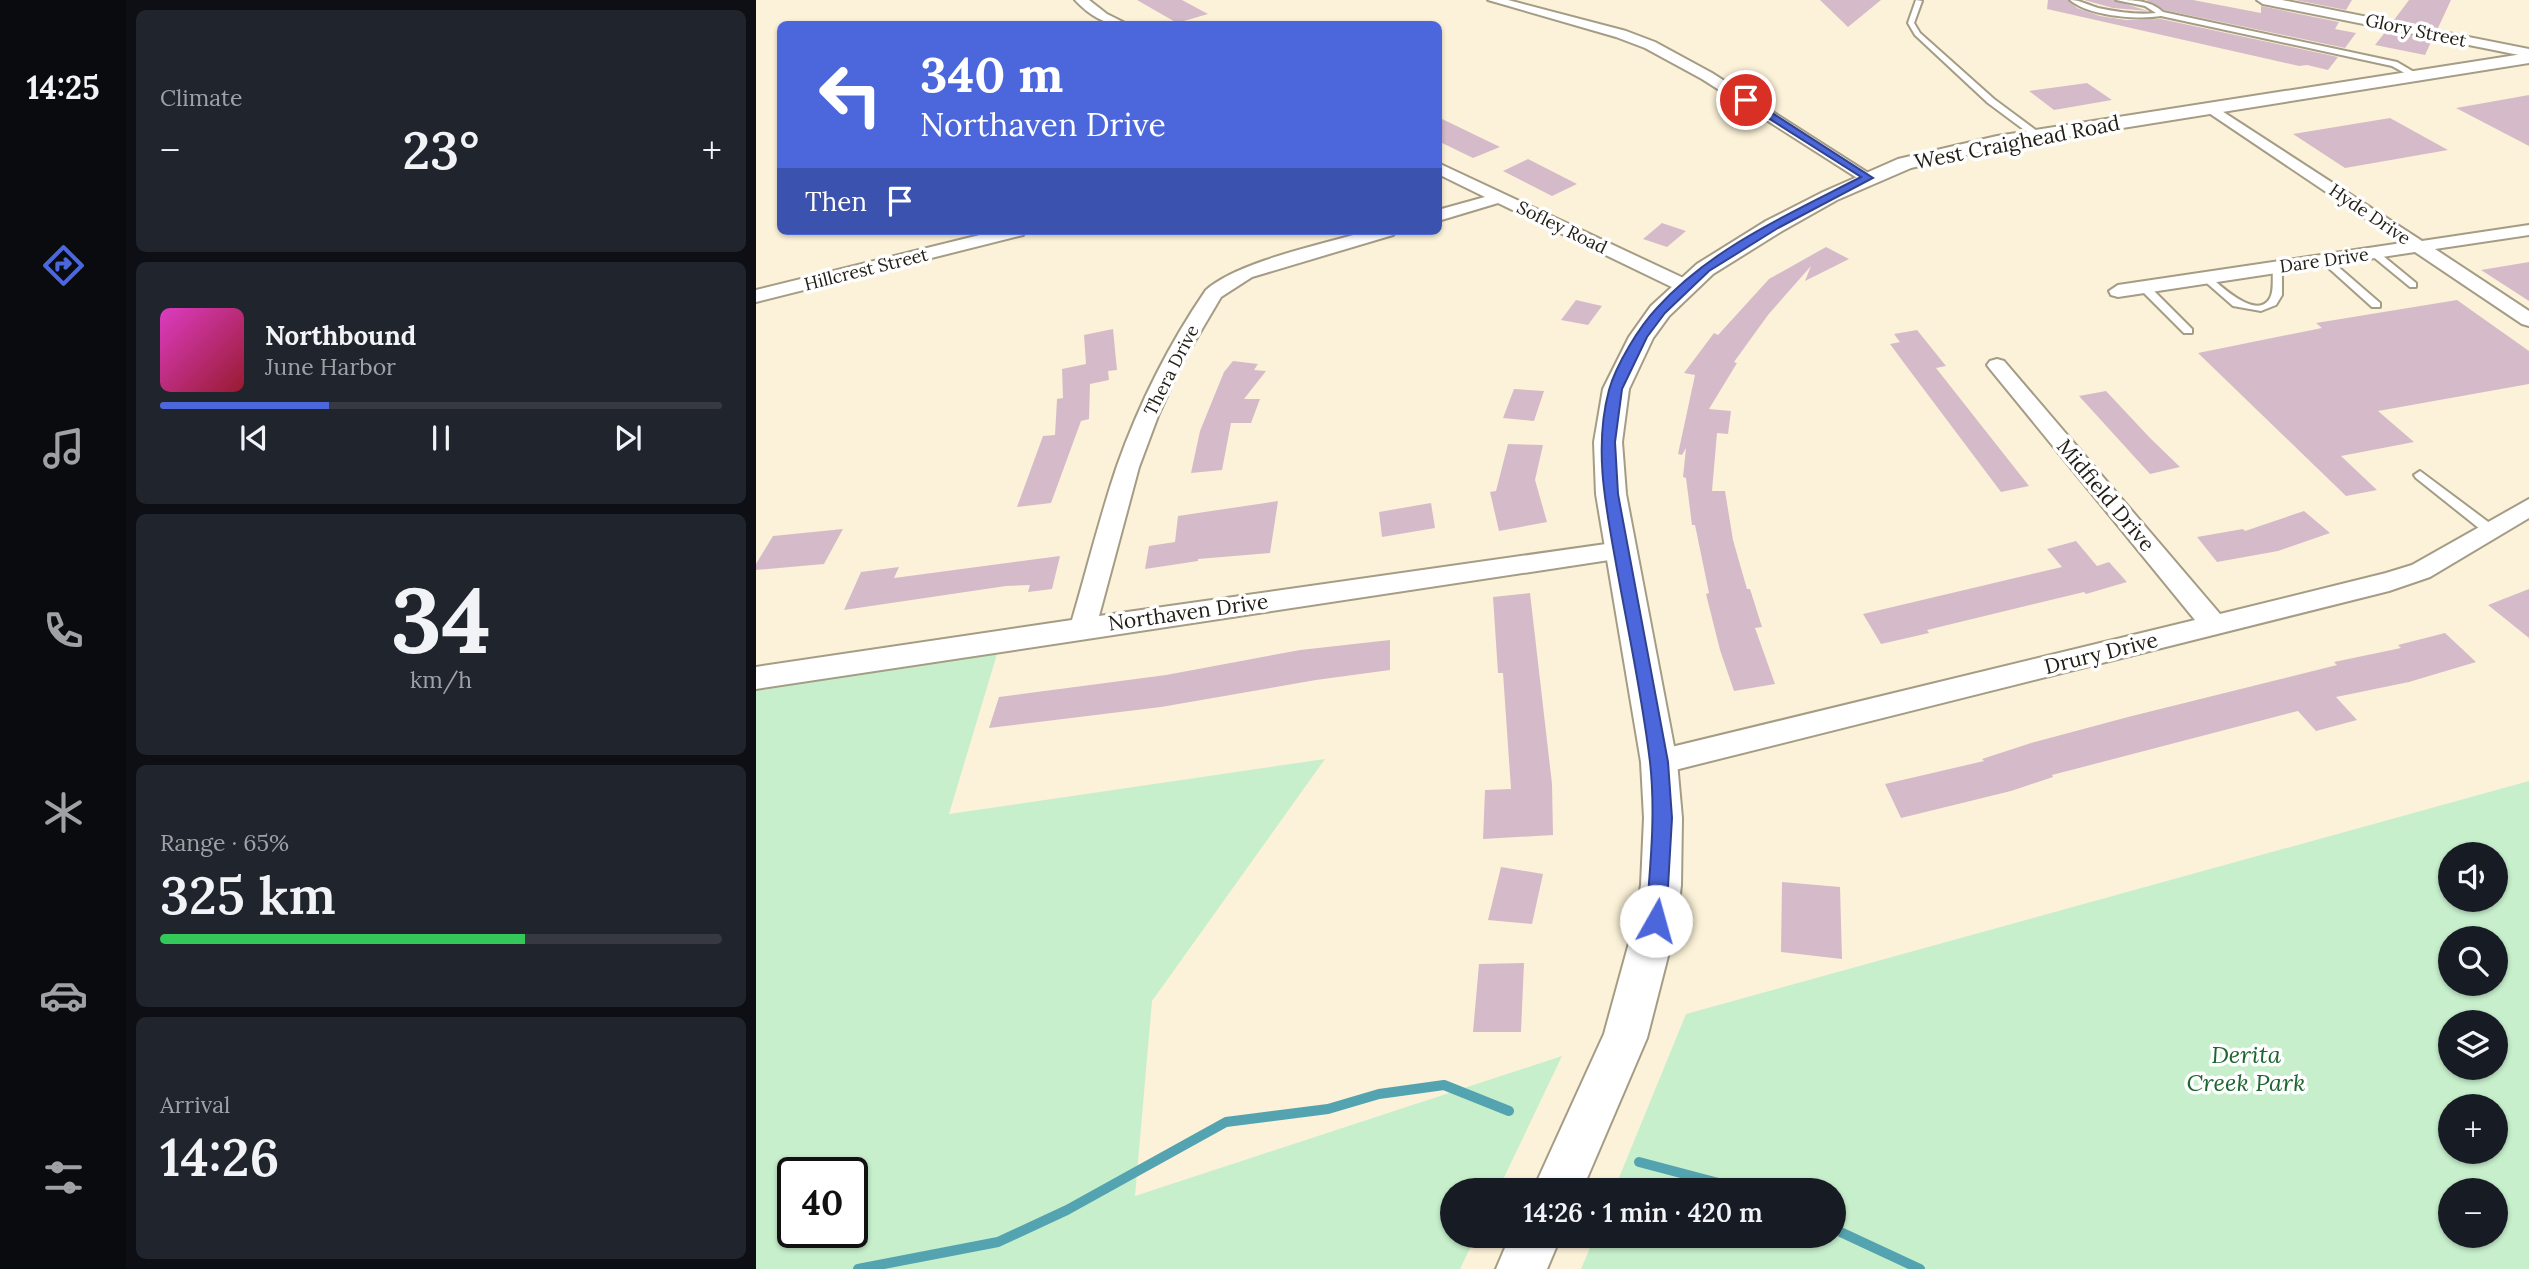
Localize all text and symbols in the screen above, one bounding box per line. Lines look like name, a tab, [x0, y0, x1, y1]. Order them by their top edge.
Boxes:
street label: Glory Street	[2363, 8, 2469, 52]
text: 340 m	[920, 43, 1063, 105]
icon: left	[805, 49, 896, 140]
text: 14:25	[27, 67, 99, 108]
pin	[1716, 70, 1776, 130]
icon: arrive	[1727, 81, 1765, 119]
text: Climate	[160, 83, 242, 112]
text: Northaven Drive	[920, 104, 1166, 145]
street label: West Craighead Road	[1912, 109, 2122, 175]
text: 23°	[403, 117, 479, 183]
text: −	[160, 126, 180, 174]
text: +	[702, 126, 722, 174]
street label: Hyde Drive	[2325, 178, 2415, 250]
icon: arrive	[881, 182, 919, 220]
text: Then	[805, 185, 867, 218]
street label: Sofley Road	[1513, 195, 1611, 259]
icon: directions	[39, 241, 88, 290]
street label: Hillcrest Street	[802, 242, 930, 295]
street label: Dare Drive	[2278, 242, 2370, 278]
text: Northbound	[265, 319, 416, 352]
street label: Thera Drive	[1138, 321, 1204, 419]
text: June Harbor	[265, 352, 396, 381]
icon: previous	[235, 419, 273, 457]
icon: pause	[422, 419, 460, 457]
icon: next	[609, 419, 647, 457]
icon: music	[39, 424, 88, 473]
street label: Midfield Drive	[2051, 433, 2161, 557]
text: 34	[391, 561, 491, 678]
street label: Northaven Drive	[1106, 587, 1270, 637]
icon: phone	[39, 606, 88, 655]
street label: Drury Drive	[2042, 626, 2160, 680]
text: km/h	[410, 665, 472, 694]
icon: climate	[39, 788, 88, 837]
text: Range · 65%	[160, 828, 289, 857]
map controls	[2438, 842, 2508, 1248]
button: sound	[2438, 842, 2508, 912]
text: 325 km	[160, 862, 336, 928]
position arrow	[1619, 884, 1693, 958]
button: search	[2438, 926, 2508, 996]
icon: car	[39, 971, 88, 1020]
button: layers	[2438, 1010, 2508, 1080]
park label: Derita Creek Park	[2186, 1039, 2306, 1098]
text: Arrival	[160, 1090, 230, 1119]
button: +	[2438, 1094, 2508, 1164]
text: 14:26	[160, 1124, 279, 1190]
icon: filters	[39, 1153, 88, 1202]
speed limit sign: 40	[777, 1157, 868, 1248]
button: −	[2438, 1178, 2508, 1248]
text: 14:26 · 1 min · 420 m	[1523, 1196, 1763, 1229]

